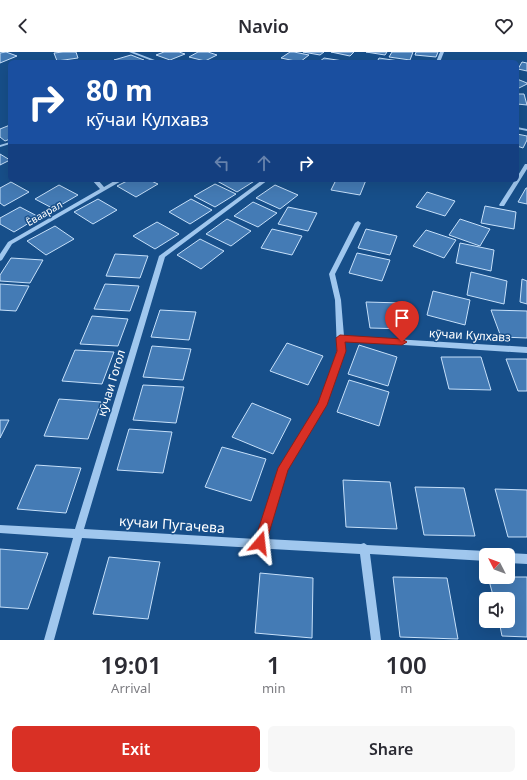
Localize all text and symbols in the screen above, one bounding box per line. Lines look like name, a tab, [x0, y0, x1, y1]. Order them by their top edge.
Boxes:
text: Navio	[238, 14, 289, 38]
icon: back	[12, 15, 34, 37]
icon: heart	[493, 15, 515, 37]
text: 80 m	[86, 71, 153, 109]
icon: right	[20, 76, 72, 128]
text: кӯчаи Кулхавз	[86, 107, 209, 131]
icon: left	[211, 152, 233, 174]
icon: ahead	[253, 152, 275, 174]
icon: right	[295, 152, 317, 174]
street label: Ёваарал	[23, 197, 65, 229]
pin	[385, 301, 419, 342]
icon: arrive	[391, 307, 413, 329]
street label: кӯчаи Кулхавз	[429, 324, 511, 346]
street label: кӯчаи Гогол	[93, 348, 129, 418]
street label: кучаи Пугачева	[119, 511, 225, 537]
position arrow	[239, 522, 281, 564]
north arrow	[479, 548, 515, 584]
map controls	[479, 548, 515, 628]
button: sound	[479, 592, 515, 628]
text: 19:01	[100, 648, 162, 681]
text: 1	[267, 648, 281, 681]
text: 100	[386, 648, 427, 681]
text: Arrival	[111, 679, 151, 697]
text: min	[262, 679, 285, 697]
text: m	[400, 679, 412, 697]
button: Exit	[12, 726, 260, 772]
button: Share	[268, 726, 515, 772]

